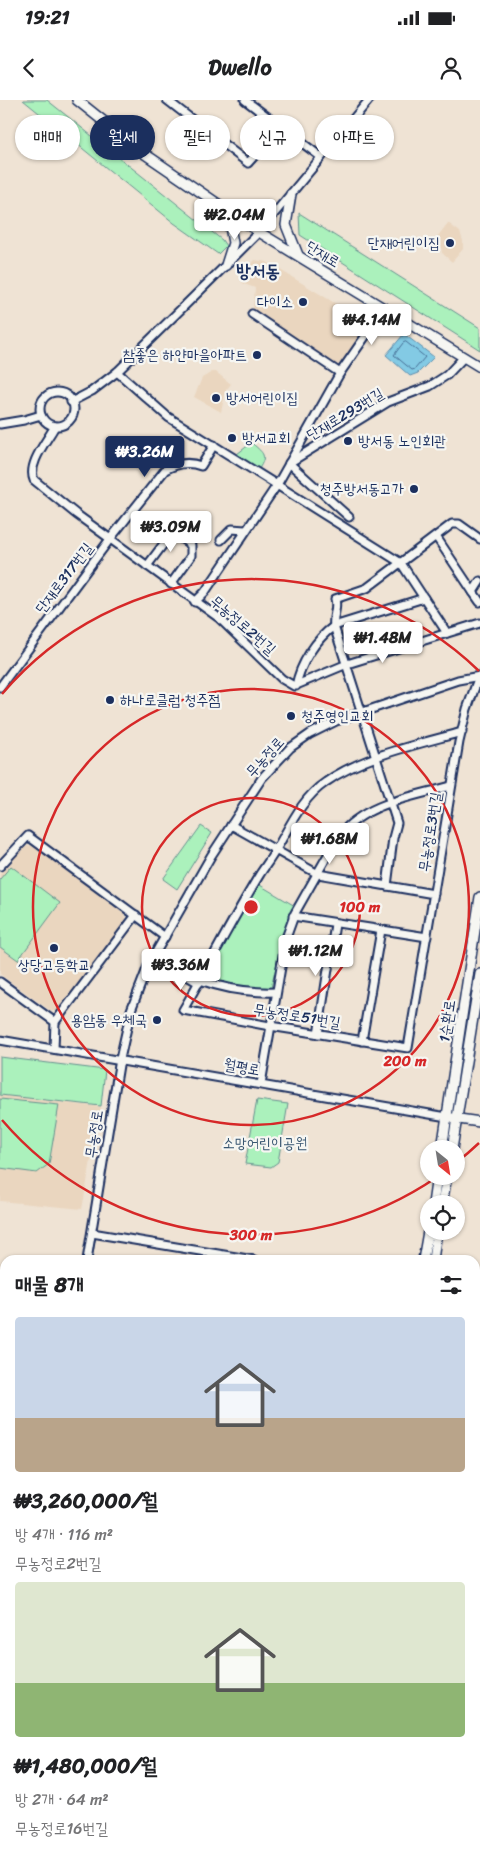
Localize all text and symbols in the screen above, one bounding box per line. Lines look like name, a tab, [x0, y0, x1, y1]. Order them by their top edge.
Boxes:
text: 19:21	[25, 1, 70, 34]
text: Dwello	[208, 48, 272, 87]
icon: back	[15, 54, 43, 82]
icon: person	[437, 54, 465, 82]
chip: 매매	[15, 115, 80, 160]
chip: 월세	[90, 115, 155, 160]
chip: 필터	[165, 115, 230, 160]
chip: 신규	[240, 115, 305, 160]
chip: 아파트	[315, 115, 394, 160]
pin: ₩2.04M	[194, 198, 276, 241]
text: ₩2.04M	[205, 200, 265, 229]
place label: 단재어린이집	[368, 230, 440, 256]
street label: 단재로	[301, 234, 345, 274]
marker: 단재어린이집	[444, 237, 456, 249]
district label: 방서동	[236, 255, 280, 287]
place label: 다이소	[257, 289, 293, 315]
marker: 다이소	[297, 296, 309, 308]
pin: ₩4.14M	[331, 304, 413, 346]
text: ₩4.14M	[343, 305, 401, 334]
place label: 참좋은 하얀마을아파트	[122, 342, 247, 368]
marker: 참좋은 하얀마을아파트	[251, 349, 263, 361]
street label: 단재로293번길	[301, 381, 389, 447]
place label: 방서어린이집	[226, 385, 298, 411]
marker: 방서어린이집	[210, 392, 222, 404]
place label: 방서교회	[242, 425, 290, 451]
place label: 방서동 노인회관	[358, 428, 446, 454]
marker: 방서교회	[226, 432, 238, 444]
marker: 방서동 노인회관	[342, 435, 354, 447]
pin: ₩3.26M	[104, 436, 186, 478]
text: ₩3.26M	[116, 437, 174, 466]
place label: 청주방서동고가	[320, 476, 404, 502]
marker: 청주방서동고가	[408, 483, 420, 495]
pin: ₩3.09M	[130, 510, 212, 553]
text: ₩3.09M	[142, 512, 200, 541]
street label: 단재로317번길	[28, 537, 100, 619]
street label: 무농정로2번길	[204, 589, 282, 661]
pin: ₩1.48M	[342, 622, 424, 664]
text: ₩1.48M	[355, 623, 411, 652]
place label: 하나로클럽 청주점	[120, 687, 220, 713]
marker: 하나로클럽 청주점	[104, 694, 116, 706]
place label: 청주영인교회	[301, 703, 373, 729]
marker: 청주영인교회	[285, 710, 297, 722]
street label: 무농정로	[239, 730, 291, 784]
street label: 무농정로3번길	[411, 790, 449, 874]
pin: ₩1.68M	[289, 822, 371, 865]
text: ₩1.68M	[302, 824, 358, 853]
text: 100 m	[340, 894, 381, 920]
centre of rings	[242, 898, 260, 916]
pin: ₩1.12M	[275, 934, 357, 977]
text: ₩1.12M	[289, 936, 343, 965]
marker: 상당고등학교	[48, 942, 60, 954]
pin: ₩3.36M	[140, 948, 222, 991]
text: ₩3.36M	[153, 950, 209, 979]
place label: 상당고등학교	[18, 952, 90, 978]
street label: 무농정로51번길	[251, 996, 343, 1036]
street label: 1순환로	[431, 998, 463, 1044]
place label: 용암동 우체국	[71, 1007, 147, 1033]
marker: 용암동 우체국	[151, 1014, 163, 1026]
text: 200 m	[382, 1048, 427, 1074]
street label: 월평로	[222, 1051, 262, 1083]
street label: 무농정로	[77, 1108, 111, 1160]
park label: 소망어린이공원	[223, 1130, 307, 1156]
north arrow	[420, 1140, 465, 1185]
map controls	[420, 1140, 465, 1240]
button: locate	[420, 1195, 465, 1240]
text: 300 m	[229, 1222, 273, 1248]
text: 매물 8개	[15, 1266, 84, 1304]
icon: filters	[437, 1271, 465, 1299]
icon: home	[195, 1350, 285, 1440]
text: ₩3,260,000/월	[15, 1482, 158, 1520]
text: 방 4개 · 116 m²	[15, 1520, 113, 1549]
text: 무농정로2번길	[15, 1549, 101, 1578]
icon: home	[195, 1615, 285, 1705]
text: ₩1,480,000/월	[15, 1747, 158, 1785]
text: 방 2개 · 64 m²	[15, 1785, 109, 1814]
text: 무농정로16번길	[15, 1814, 108, 1843]

